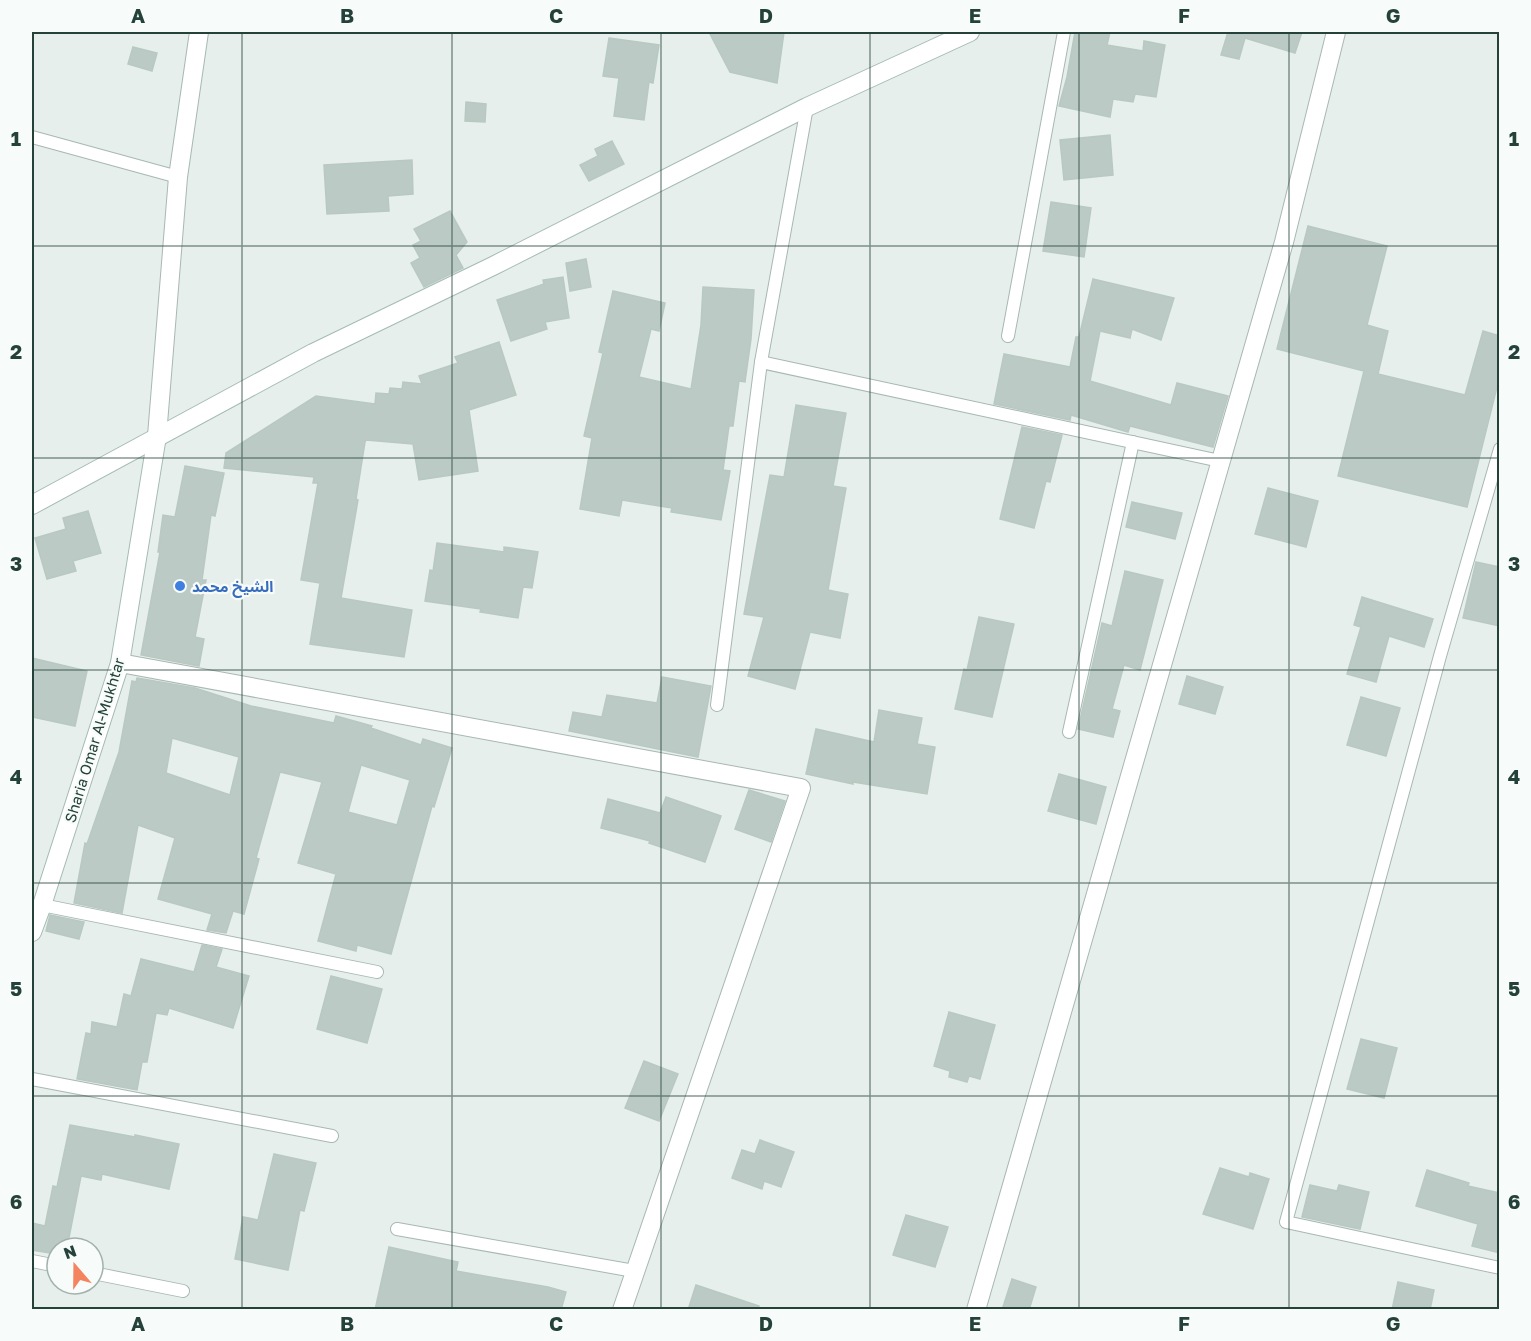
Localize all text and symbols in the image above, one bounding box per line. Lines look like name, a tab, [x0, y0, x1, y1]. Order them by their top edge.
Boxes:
text: A	[131, 3, 145, 27]
text: B	[340, 3, 354, 27]
text: C	[549, 3, 563, 27]
text: D	[759, 3, 773, 27]
text: E	[969, 3, 981, 27]
text: F	[1178, 3, 1190, 27]
text: G	[1386, 3, 1400, 27]
text: 1	[11, 126, 21, 150]
text: 1	[1509, 126, 1519, 150]
text: 2	[10, 339, 22, 363]
text: 2	[1508, 339, 1520, 363]
text: 3	[10, 551, 22, 575]
text: 3	[1508, 551, 1520, 575]
place label: الشيخ محمد	[192, 577, 273, 598]
marker: الشيخ محمد	[173, 579, 187, 593]
street label: Sharia Omar Al-Mukhtar	[60, 655, 128, 825]
text: 4	[10, 764, 22, 788]
text: 4	[1508, 764, 1520, 788]
text: 5	[10, 976, 22, 1000]
text: 5	[1508, 976, 1520, 1000]
text: 6	[10, 1189, 22, 1213]
text: 6	[1508, 1189, 1520, 1213]
north arrow	[45, 1236, 105, 1296]
text: N	[61, 1240, 79, 1263]
text: A	[131, 1311, 145, 1335]
text: B	[340, 1311, 354, 1335]
text: C	[549, 1311, 563, 1335]
text: D	[759, 1311, 773, 1335]
text: E	[969, 1311, 981, 1335]
text: F	[1178, 1311, 1190, 1335]
text: G	[1386, 1311, 1400, 1335]

